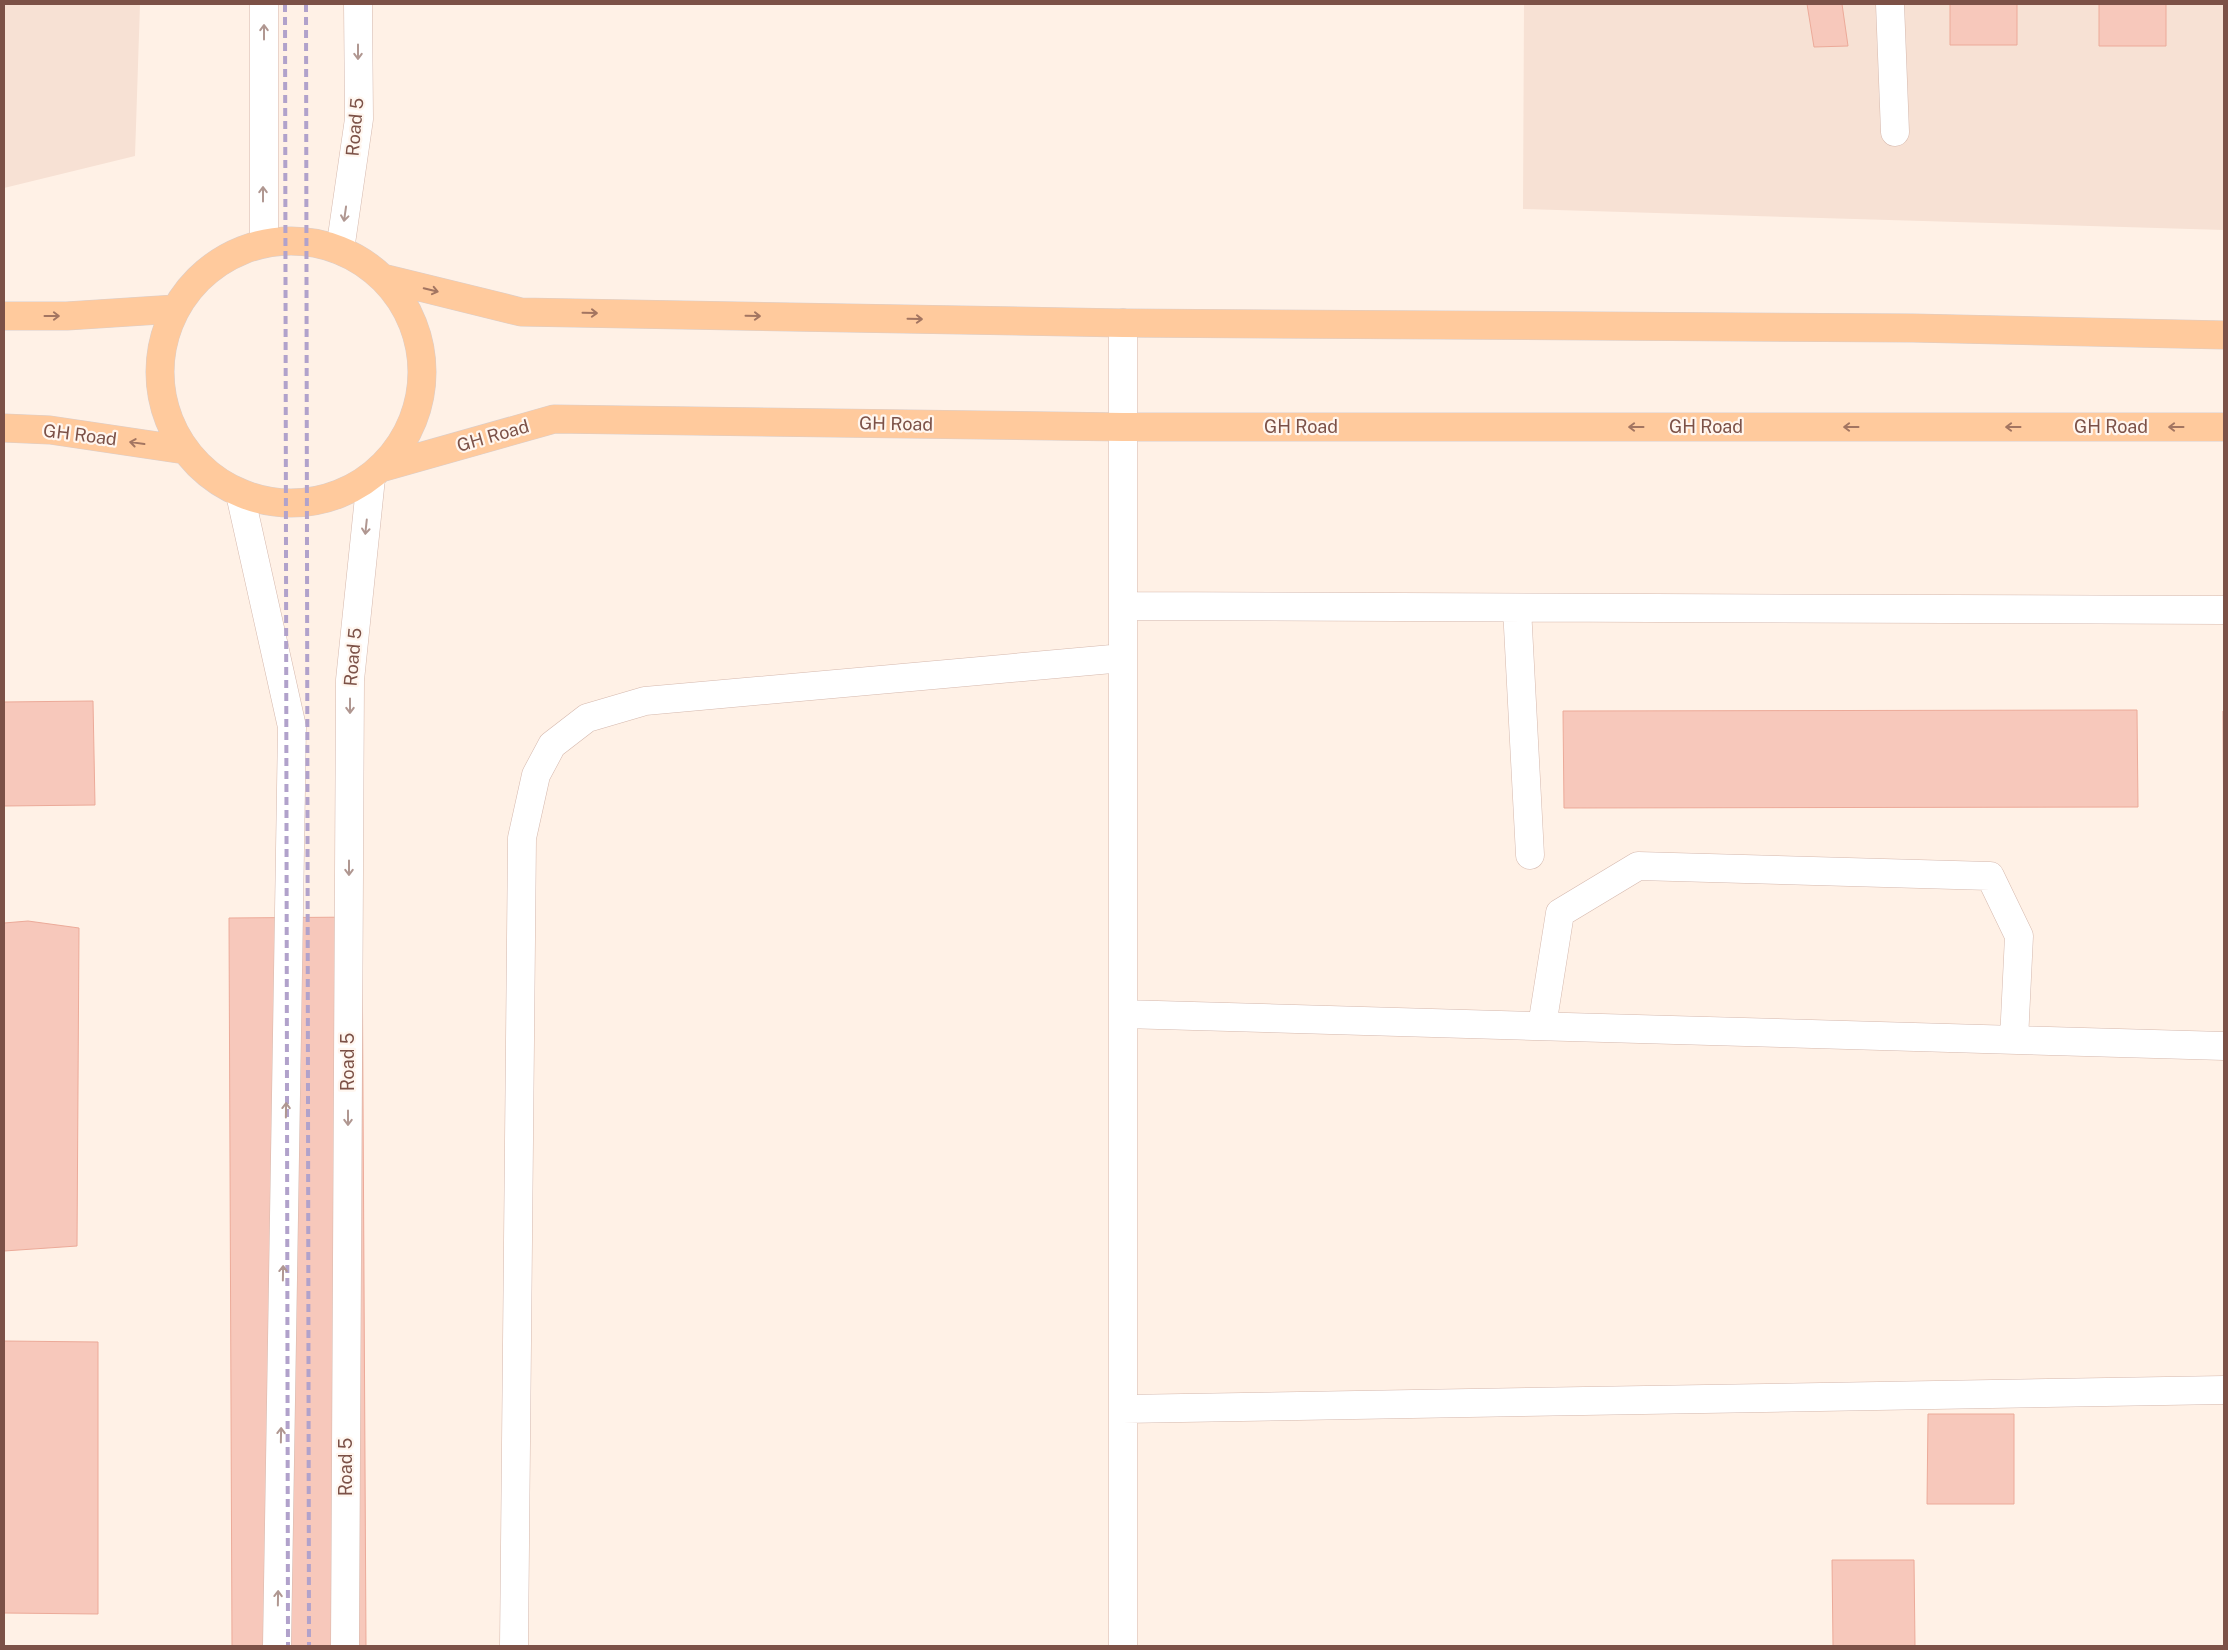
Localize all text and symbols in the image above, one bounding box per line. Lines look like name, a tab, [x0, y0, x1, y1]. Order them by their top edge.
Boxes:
one-way arrow	[259, 24, 269, 40]
one-way arrow	[354, 44, 363, 60]
street label: Road 5	[341, 97, 368, 157]
one-way arrow	[258, 186, 268, 202]
one-way arrow	[340, 206, 350, 222]
one-way arrow	[422, 285, 438, 295]
one-way arrow	[582, 308, 598, 318]
one-way arrow	[44, 311, 60, 321]
one-way arrow	[744, 311, 761, 321]
one-way arrow	[907, 314, 923, 324]
street label: GH Road	[859, 412, 933, 435]
street label: GH Road	[454, 415, 531, 456]
street label: GH Road	[1264, 416, 1338, 437]
street label: GH Road	[1669, 416, 1743, 437]
street label: GH Road	[2074, 416, 2148, 437]
street label: GH Road	[42, 420, 118, 449]
one-way arrow	[1628, 422, 1644, 432]
one-way arrow	[1843, 422, 1859, 432]
one-way arrow	[2005, 422, 2022, 432]
one-way arrow	[2168, 422, 2184, 432]
one-way arrow	[129, 437, 145, 447]
one-way arrow	[361, 518, 371, 534]
street label: Road 5	[339, 627, 366, 687]
one-way arrow	[345, 698, 355, 714]
one-way arrow	[344, 860, 354, 876]
street label: Road 5	[337, 1033, 358, 1091]
one-way arrow	[281, 1102, 291, 1118]
one-way arrow	[343, 1110, 353, 1126]
one-way arrow	[278, 1265, 288, 1281]
one-way arrow	[276, 1427, 286, 1444]
street label: Road 5	[335, 1438, 356, 1496]
one-way arrow	[273, 1590, 283, 1606]

